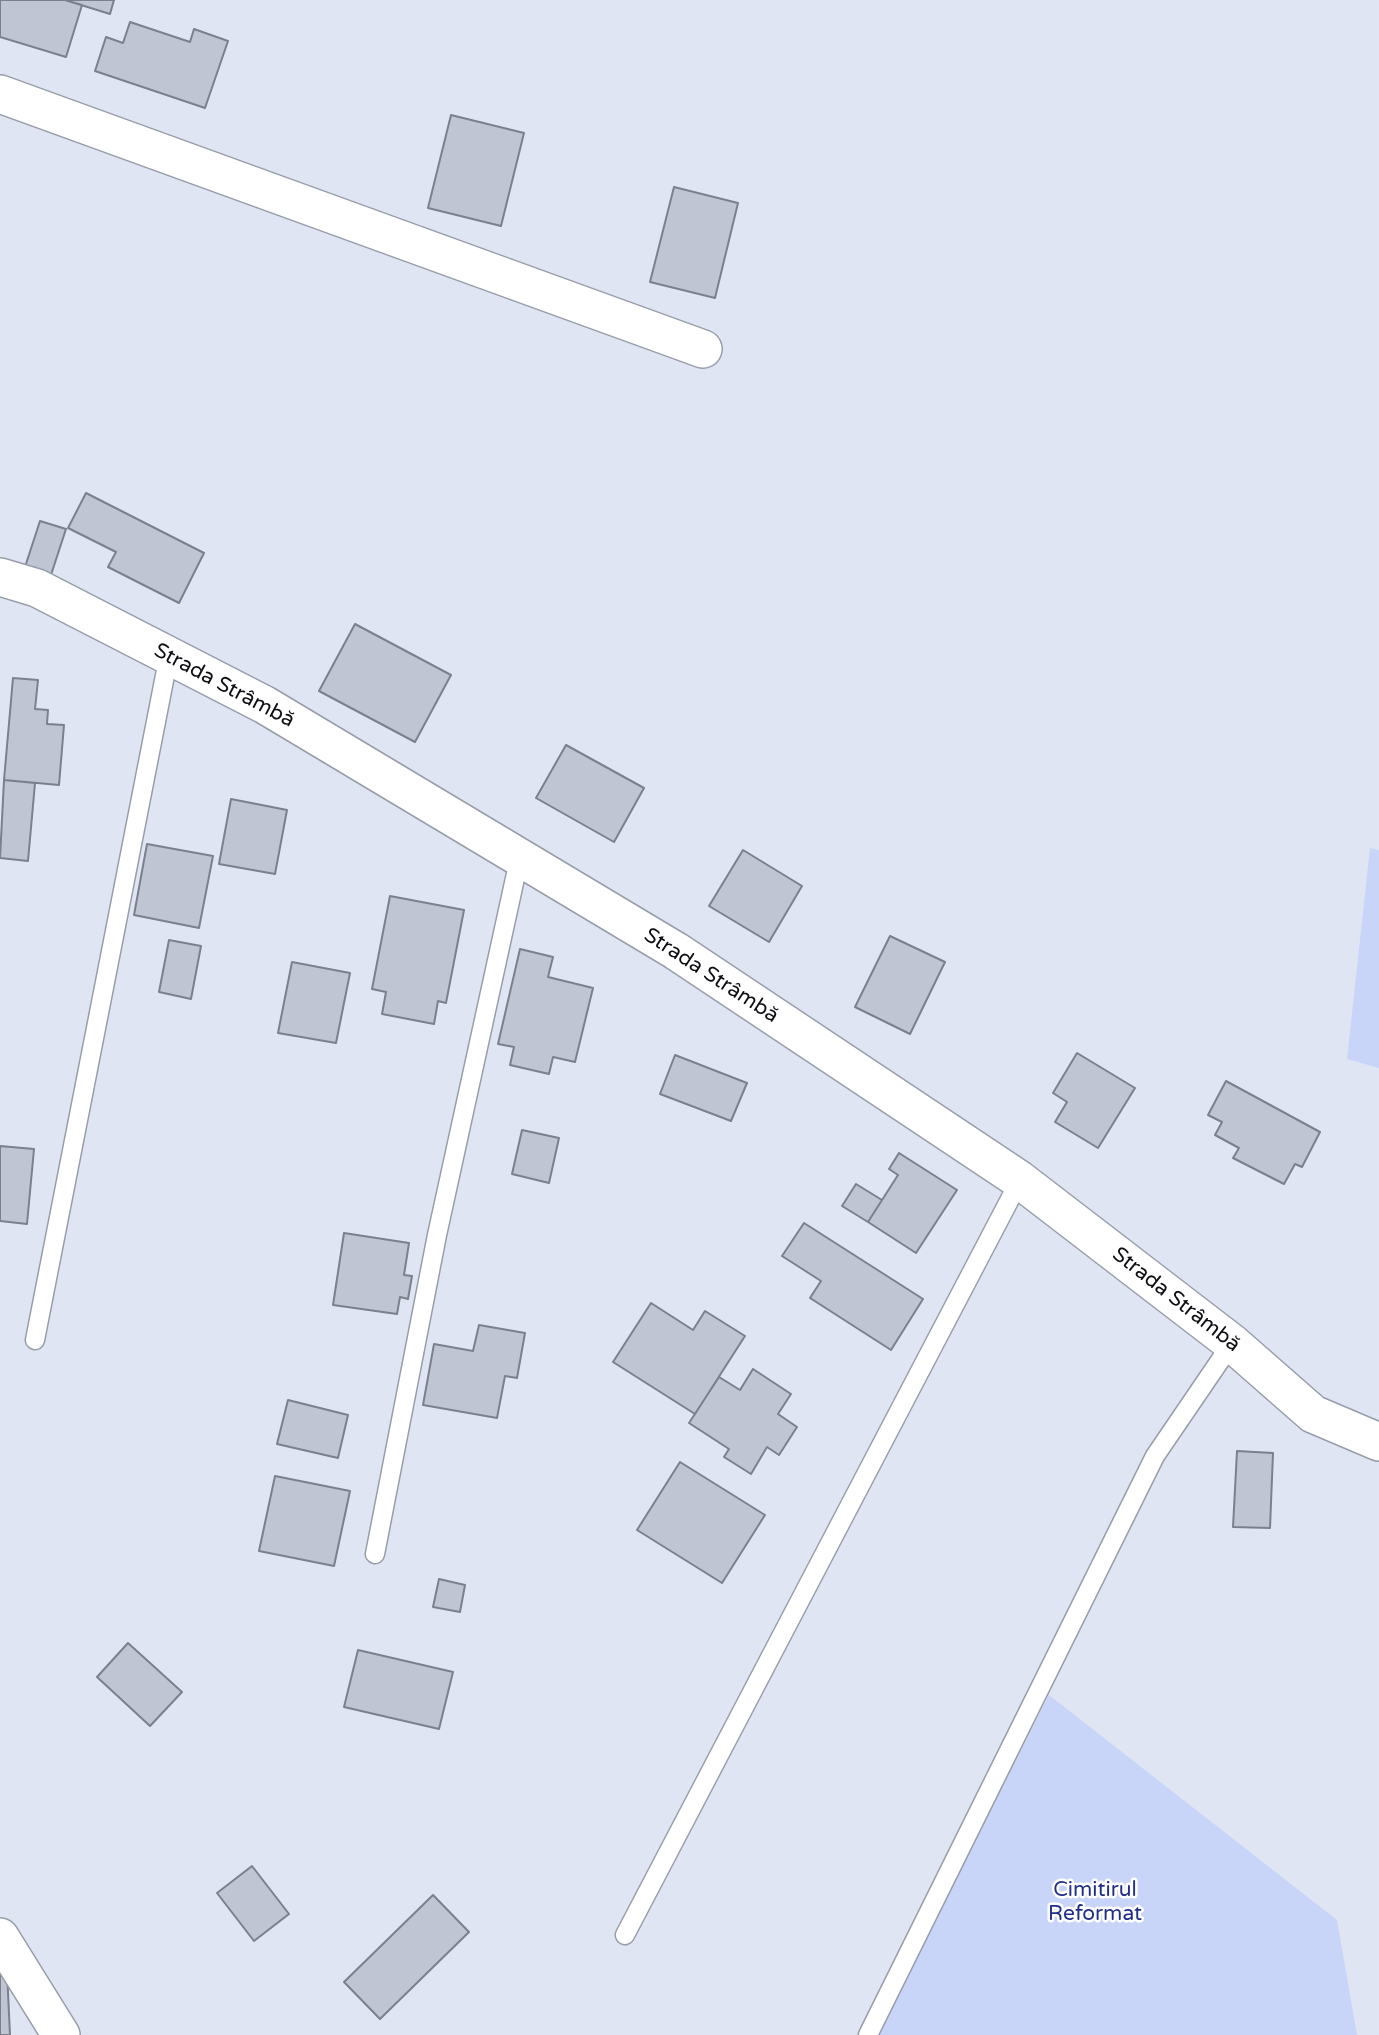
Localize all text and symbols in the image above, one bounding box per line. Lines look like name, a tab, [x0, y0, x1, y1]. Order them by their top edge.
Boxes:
street label: Strada Strâmbă	[149, 638, 299, 734]
street label: Strada Strâmbă	[639, 923, 783, 1029]
street label: Strada Strâmbă	[1107, 1242, 1245, 1358]
park label: Cimitirul Reformat	[1048, 1877, 1142, 1927]

